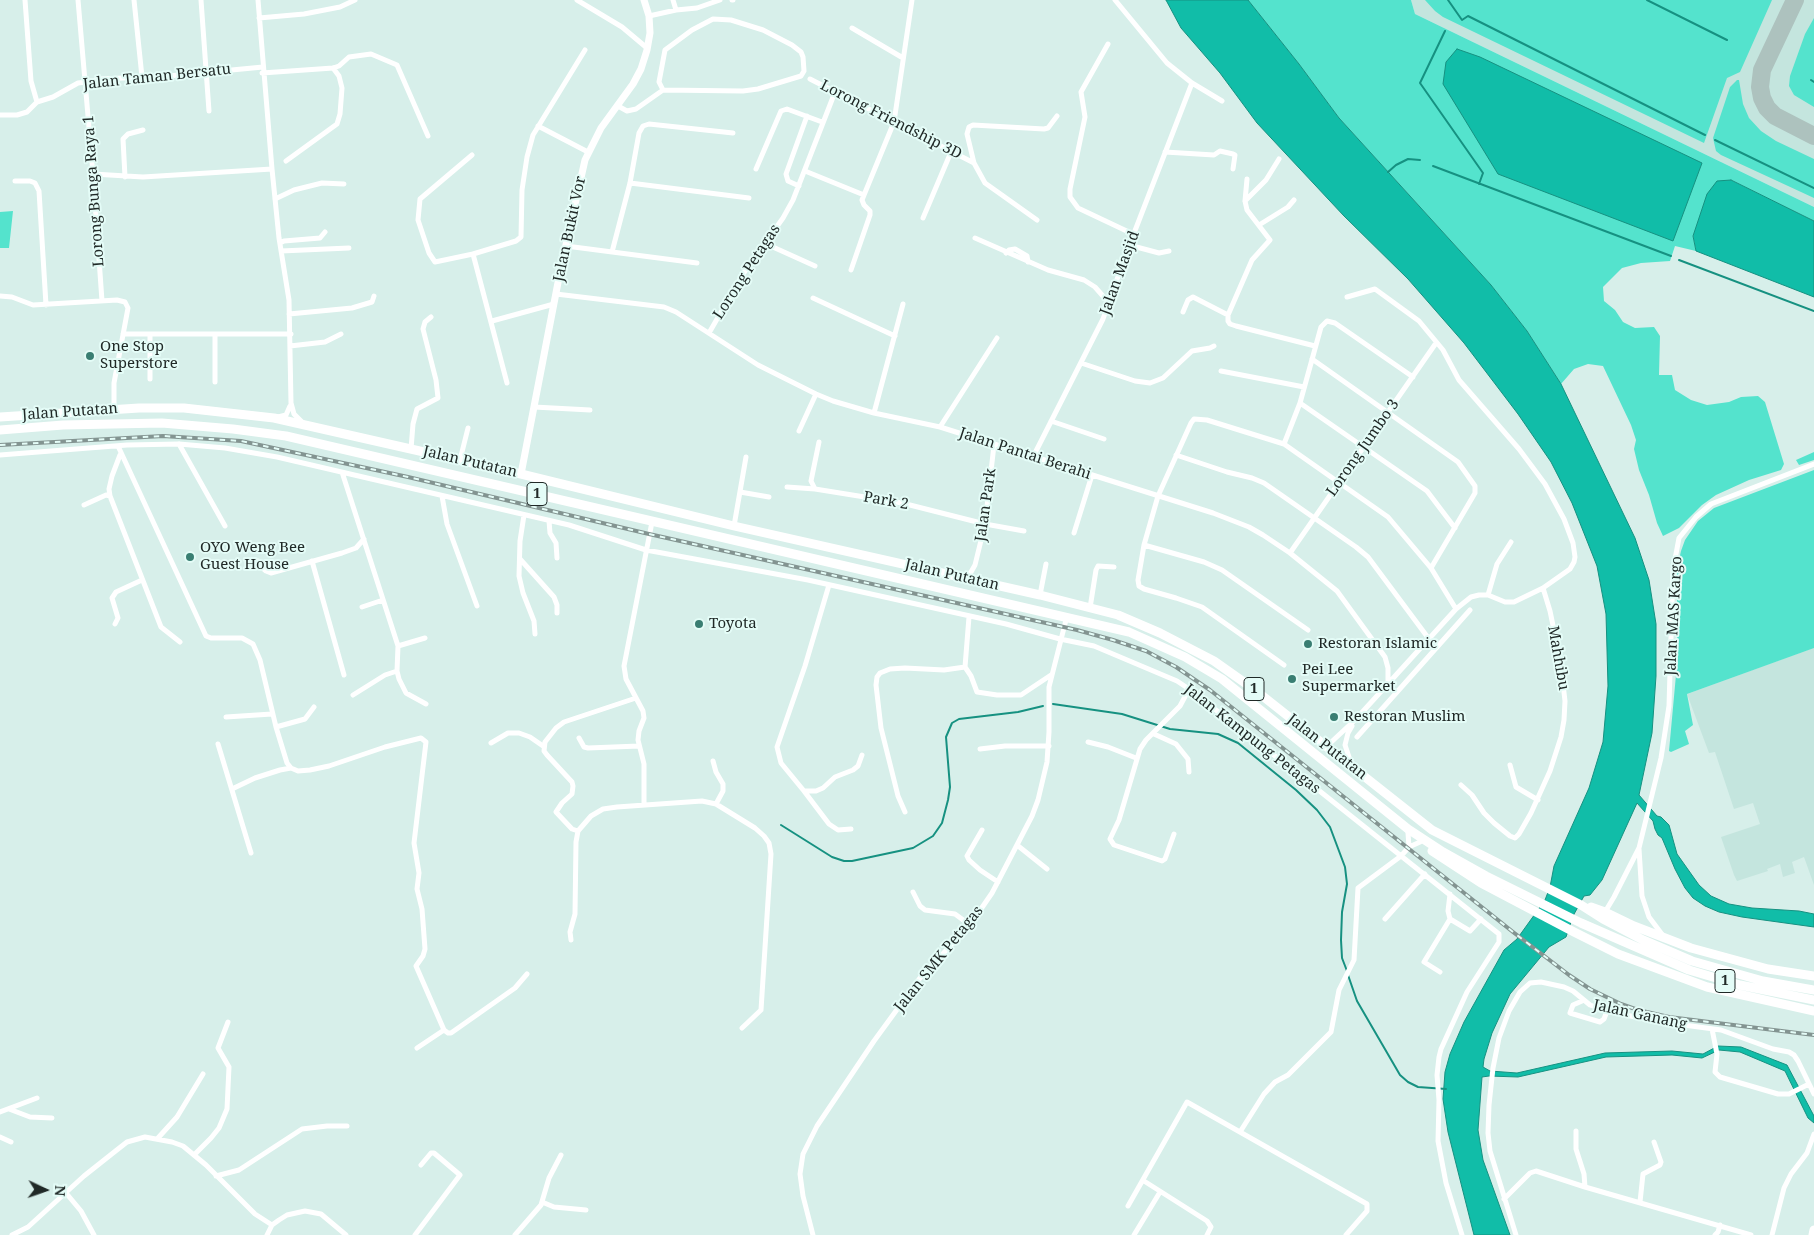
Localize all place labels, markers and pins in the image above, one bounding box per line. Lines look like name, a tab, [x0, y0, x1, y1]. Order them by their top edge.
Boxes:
place label: One Stop Superstore	[100, 338, 178, 373]
marker: One Stop Superstore	[84, 350, 96, 362]
place label: OYO Weng Bee Guest House	[200, 539, 305, 574]
marker: OYO Weng Bee Guest House	[184, 551, 196, 563]
place label: Toyota	[709, 615, 757, 633]
marker: Toyota	[693, 618, 705, 630]
place label: Restoran Islamic	[1318, 635, 1437, 653]
marker: Restoran Islamic	[1302, 638, 1314, 650]
place label: Pei Lee Supermarket	[1302, 661, 1395, 696]
marker: Pei Lee Supermarket	[1286, 673, 1298, 685]
place label: Restoran Muslim	[1344, 708, 1465, 726]
marker: Restoran Muslim	[1328, 711, 1340, 723]

